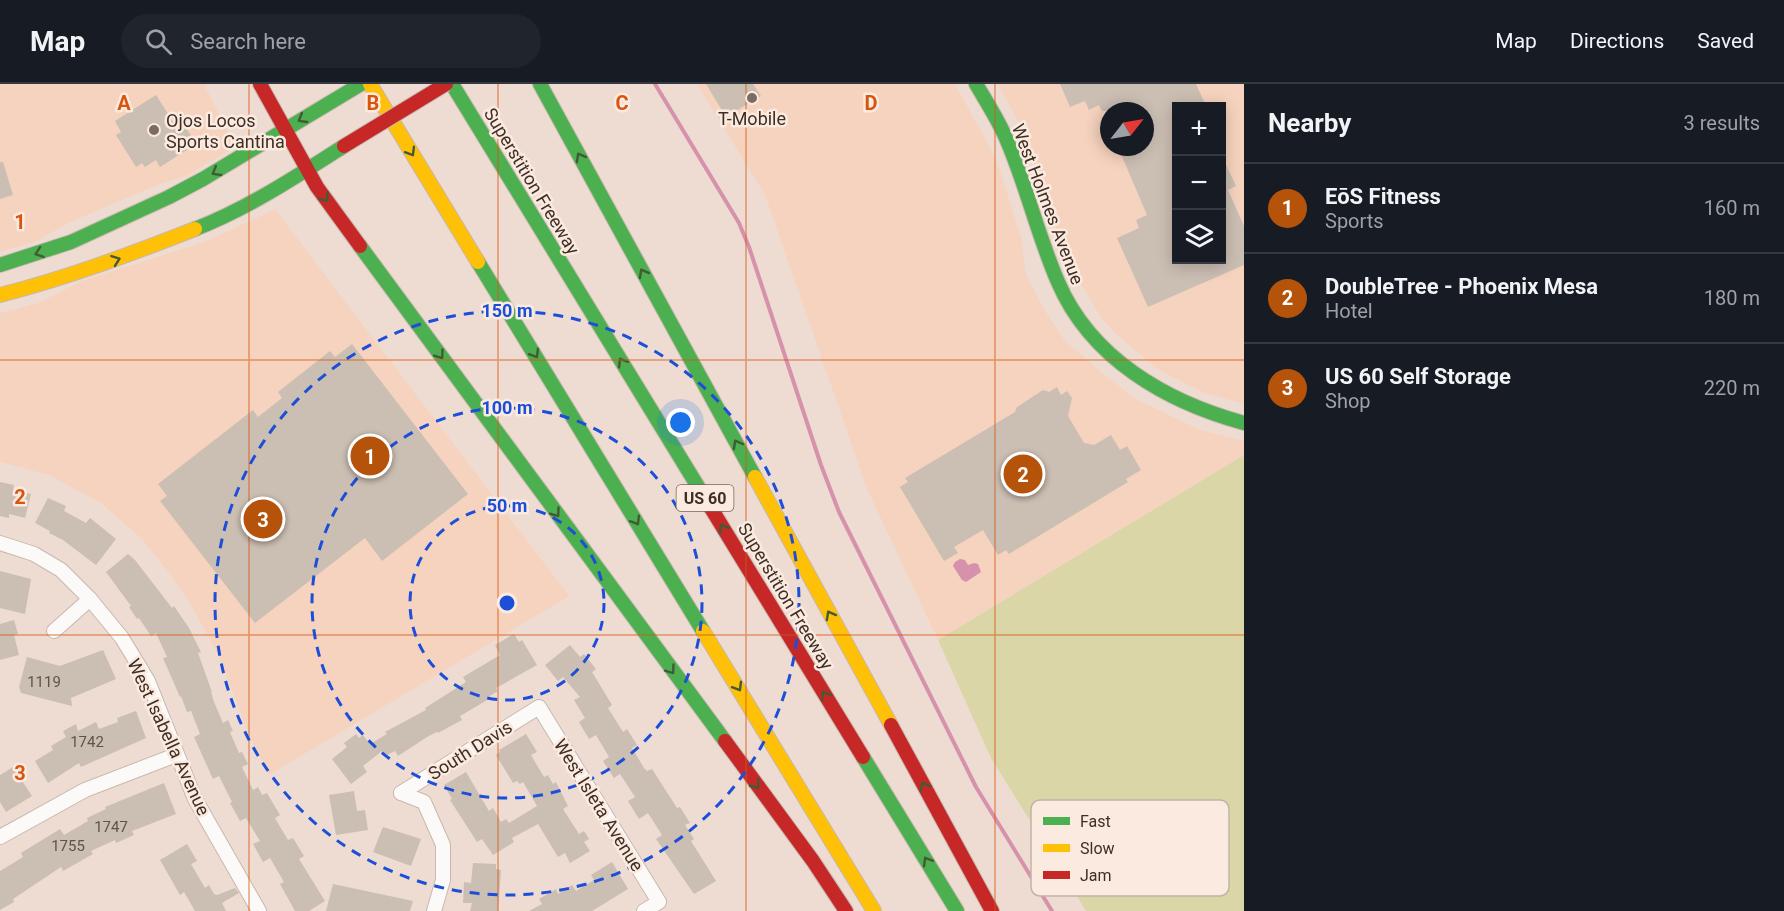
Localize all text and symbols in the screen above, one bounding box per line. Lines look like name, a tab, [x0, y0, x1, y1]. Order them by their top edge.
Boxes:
search box	[121, 14, 541, 68]
text: Map	[30, 25, 85, 58]
icon: search	[142, 25, 175, 58]
text: Search here	[190, 29, 306, 54]
text: Map	[1495, 29, 1537, 53]
text: Directions	[1570, 29, 1664, 53]
text: Saved	[1697, 29, 1754, 53]
text: A	[117, 91, 131, 115]
text: B	[367, 91, 379, 115]
text: C	[615, 91, 629, 115]
marker: T-Mobile	[745, 91, 759, 105]
text: D	[865, 91, 878, 115]
north arrow	[1100, 102, 1154, 156]
map controls	[1172, 102, 1226, 264]
button: +	[1172, 102, 1226, 156]
street label: Superstition Freeway	[480, 104, 584, 259]
place label: T-Mobile	[718, 108, 786, 129]
text: Nearby	[1268, 108, 1351, 138]
place label: Ojos Locos Sports Cantina	[166, 110, 285, 152]
text: 3 results	[1684, 111, 1760, 135]
one-way arrow	[298, 112, 308, 124]
street label: West Holmes Avenue	[1008, 121, 1088, 287]
marker: Ojos Locos Sports Cantina	[147, 123, 161, 137]
one-way arrow	[404, 146, 416, 156]
one-way arrow	[576, 153, 587, 163]
button: −	[1172, 156, 1226, 210]
one-way arrow	[212, 165, 222, 176]
text: EōS Fitness	[1325, 184, 1441, 209]
one-way arrow	[318, 192, 329, 203]
text: 1	[1282, 196, 1293, 220]
text: 160 m	[1704, 196, 1760, 220]
text: Sports	[1325, 209, 1384, 233]
text: 1	[14, 210, 26, 234]
button: layers	[1172, 210, 1226, 264]
one-way arrow	[34, 245, 45, 258]
one-way arrow	[110, 254, 121, 267]
one-way arrow	[639, 269, 650, 279]
text: DoubleTree - Phoenix Mesa	[1325, 274, 1598, 299]
text: 2	[1282, 286, 1293, 310]
text: 180 m	[1704, 286, 1760, 310]
text: Hotel	[1325, 299, 1373, 323]
text: 150 m	[481, 300, 533, 321]
one-way arrow	[527, 348, 539, 358]
one-way arrow	[433, 349, 444, 360]
one-way arrow	[617, 358, 629, 368]
text: US 60 Self Storage	[1325, 364, 1511, 389]
text: 3	[1282, 376, 1293, 400]
text: 220 m	[1704, 376, 1760, 400]
text: Shop	[1325, 389, 1371, 413]
text: 100 m	[481, 397, 533, 418]
your location	[666, 408, 695, 437]
pin: 1	[350, 434, 389, 478]
one-way arrow	[733, 440, 744, 450]
pin: 2	[1004, 452, 1042, 496]
text: 2	[14, 485, 26, 509]
road number: US 60	[676, 485, 734, 511]
text: 50 m	[487, 495, 527, 516]
pin: 3	[244, 496, 282, 542]
one-way arrow	[549, 506, 560, 517]
one-way arrow	[629, 515, 641, 525]
street label: Superstition Freeway	[734, 519, 838, 674]
one-way arrow	[719, 524, 731, 534]
centre of rings	[497, 593, 517, 613]
one-way arrow	[826, 611, 837, 621]
street label: West Isabella Avenue	[123, 655, 215, 819]
one-way arrow	[664, 663, 675, 674]
house number: 1119	[27, 673, 61, 691]
one-way arrow	[730, 681, 742, 691]
one-way arrow	[821, 691, 833, 701]
street label: South Davis	[424, 716, 516, 784]
house number: 1742	[70, 733, 104, 751]
street label: West Isleta Avenue	[550, 735, 648, 875]
text: 3	[14, 761, 26, 785]
one-way arrow	[749, 778, 760, 789]
one-way arrow	[920, 782, 931, 792]
legend	[1031, 800, 1229, 896]
text: Fast	[1080, 812, 1111, 831]
house number: 1747	[94, 818, 128, 836]
house number: 1755	[51, 837, 85, 855]
text: Slow	[1080, 839, 1115, 858]
one-way arrow	[922, 857, 934, 867]
text: Jam	[1080, 866, 1112, 885]

